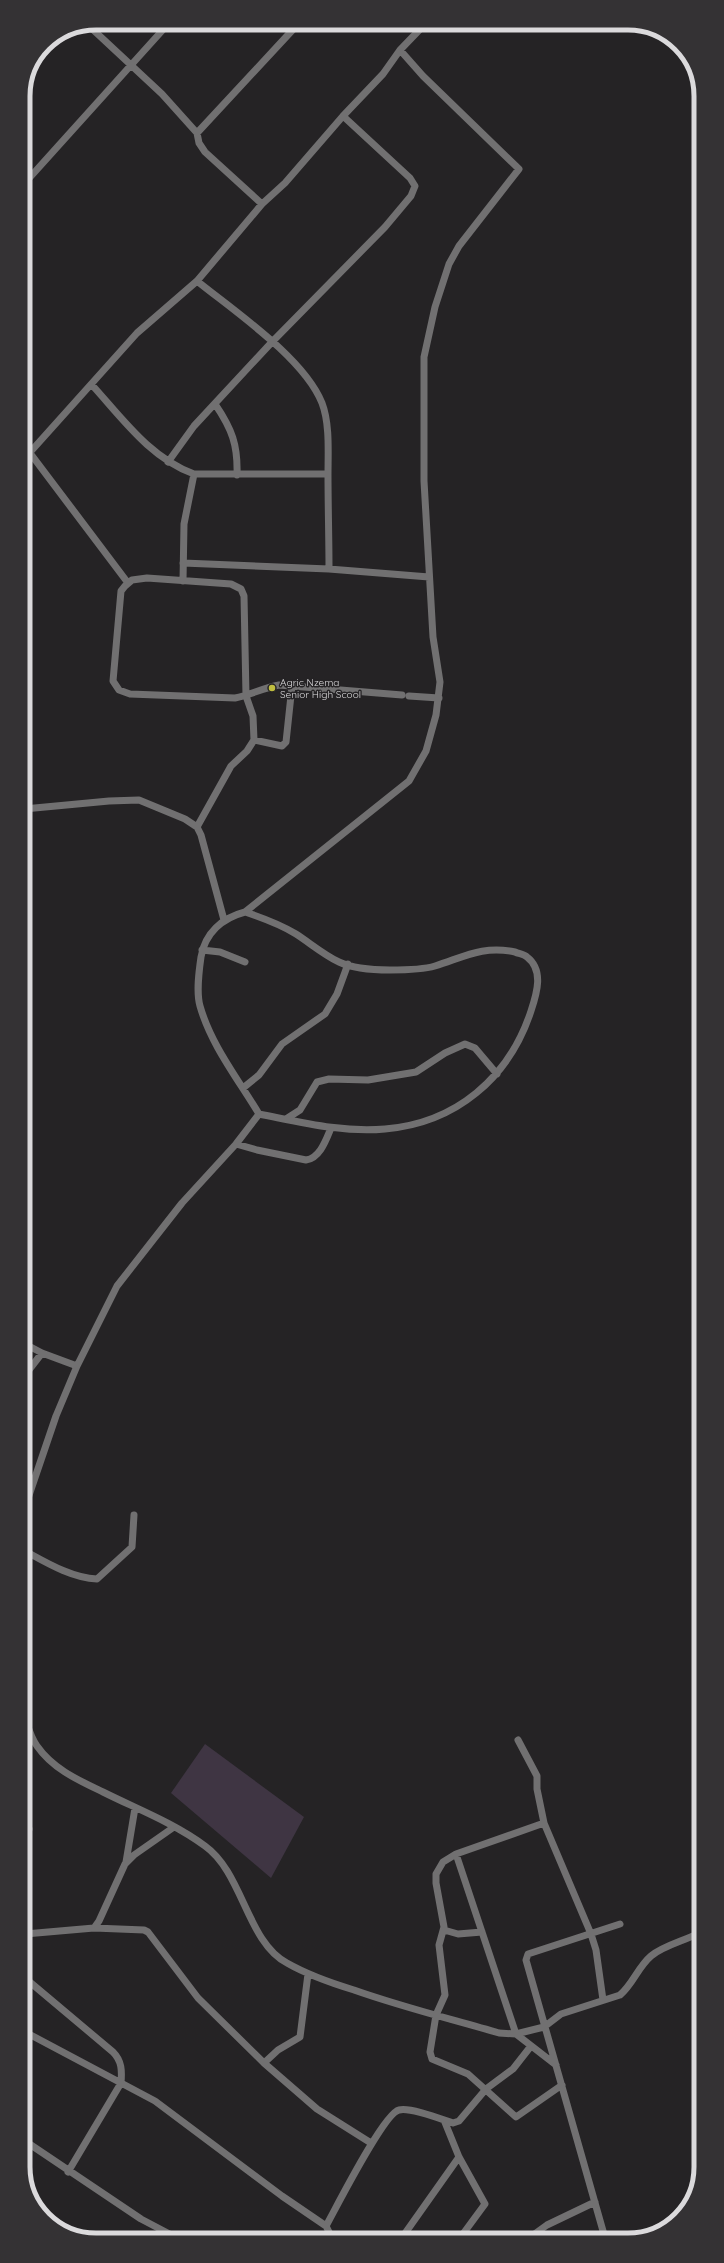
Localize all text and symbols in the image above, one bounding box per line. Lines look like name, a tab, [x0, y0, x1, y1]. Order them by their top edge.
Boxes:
place label: Agric Nzema Senior High Scool	[280, 676, 361, 701]
marker: Agric Nzema Senior High Scool	[267, 683, 277, 693]

